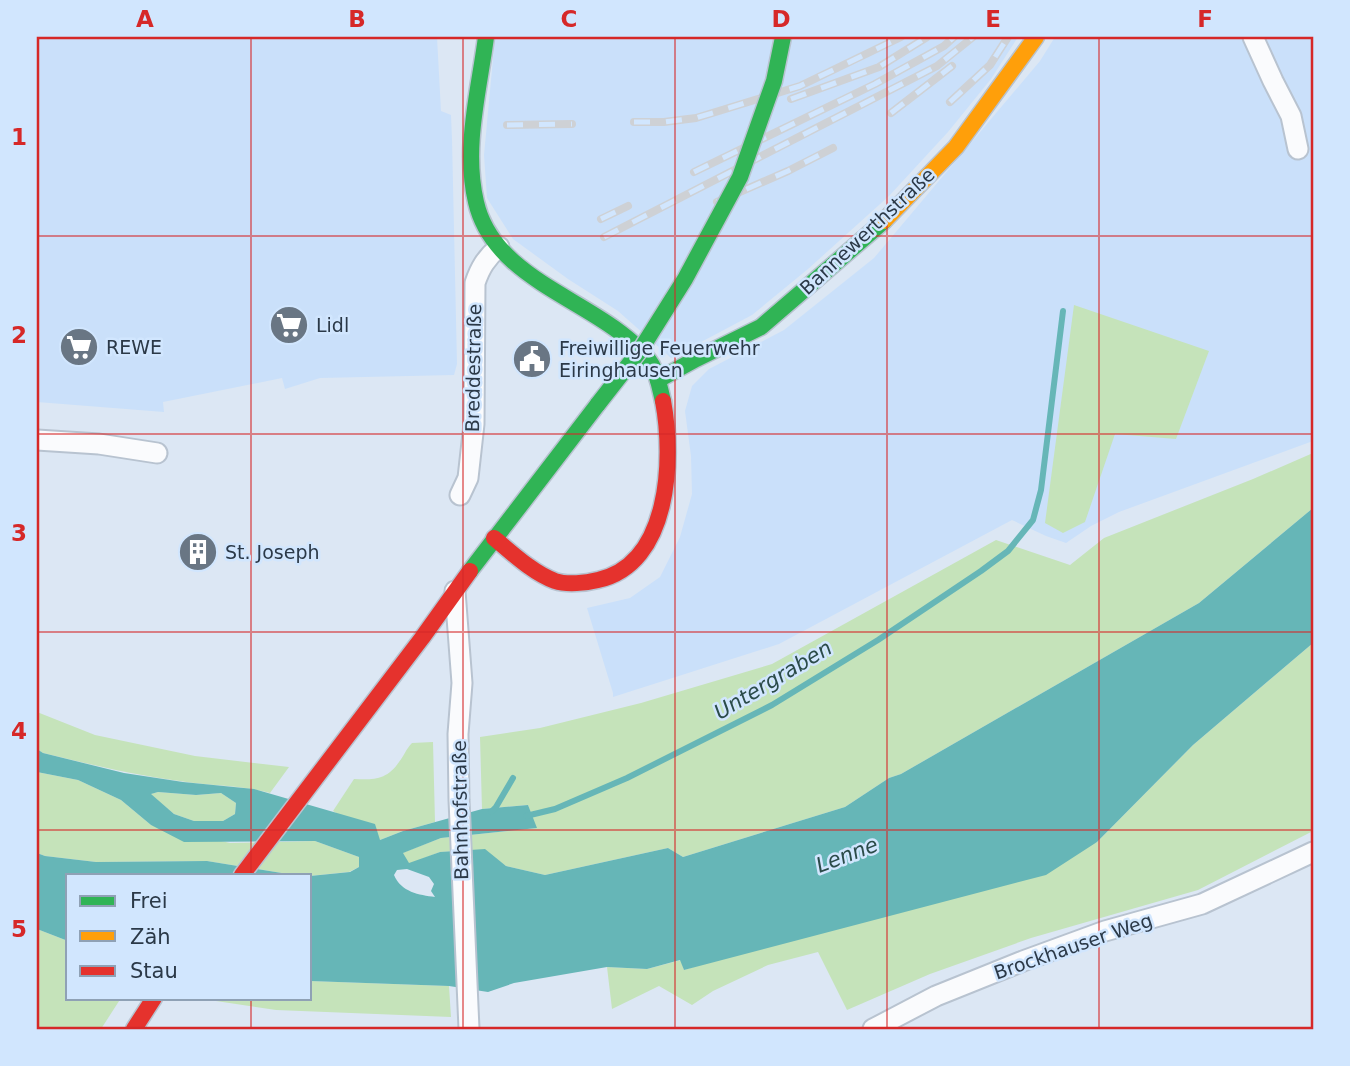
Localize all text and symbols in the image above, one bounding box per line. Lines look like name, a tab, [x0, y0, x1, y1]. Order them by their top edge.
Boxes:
text: A	[136, 6, 154, 32]
text: B	[348, 6, 366, 32]
text: C	[561, 6, 577, 32]
text: D	[771, 6, 791, 32]
text: E	[985, 6, 1001, 32]
text: F	[1197, 6, 1213, 32]
text: 1	[11, 124, 27, 150]
street label: Bannewerthstraße	[795, 163, 939, 299]
supermarket icon: Lidl	[268, 304, 310, 346]
street label: Breddestraße	[461, 304, 485, 432]
place label: Lidl	[316, 314, 349, 336]
text: 2	[11, 322, 27, 348]
supermarket icon: REWE	[58, 326, 100, 368]
place label: REWE	[106, 336, 162, 358]
place label: Freiwillige Feuerwehr Eiringhausen	[559, 337, 760, 381]
public building icon: Freiwillige Feuerwehr Eiringhausen	[511, 338, 553, 380]
text: 3	[11, 520, 27, 546]
building icon: St. Joseph	[177, 531, 219, 573]
place label: St. Joseph	[225, 541, 320, 563]
water label: Untergraben	[710, 635, 836, 725]
text: 4	[11, 718, 27, 744]
street label: Bahnhofstraße	[448, 740, 472, 880]
water label: Lenne	[813, 832, 881, 878]
legend	[66, 874, 312, 1000]
text: Frei	[130, 889, 167, 913]
street label: Brockhauser Weg	[991, 909, 1155, 983]
text: 5	[11, 916, 27, 942]
text: Zäh	[130, 925, 171, 949]
text: Stau	[130, 959, 178, 983]

